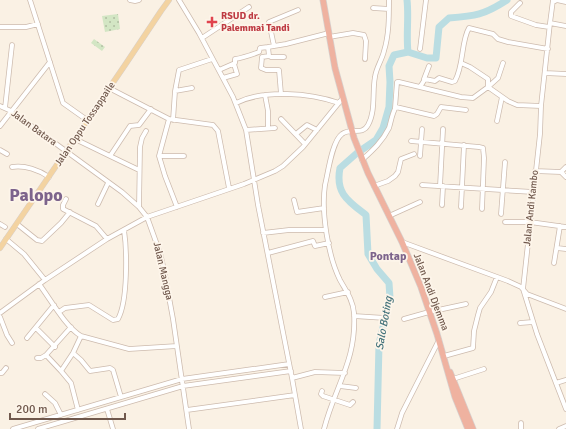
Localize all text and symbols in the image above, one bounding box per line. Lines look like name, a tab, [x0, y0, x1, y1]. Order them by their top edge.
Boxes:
place label: RSUD dr. Palemmai Tandi	[221, 10, 290, 34]
marker: RSUD dr. Palemmai Tandi	[206, 16, 218, 28]
street label: Jalan Oppu Tossappaile	[52, 80, 118, 168]
street label: Jalan Batara	[9, 108, 59, 148]
street label: Jalan Andi Kambo	[521, 169, 541, 247]
district label: Palopo	[9, 184, 63, 206]
street label: Jalan Mangga	[150, 241, 176, 301]
district label: Pontap	[370, 249, 407, 264]
street label: Jalan Andi Djemma	[411, 252, 451, 332]
water label: Salo Boting	[373, 294, 395, 351]
scale bar	[10, 395, 125, 421]
text: 200 m	[16, 402, 48, 417]

